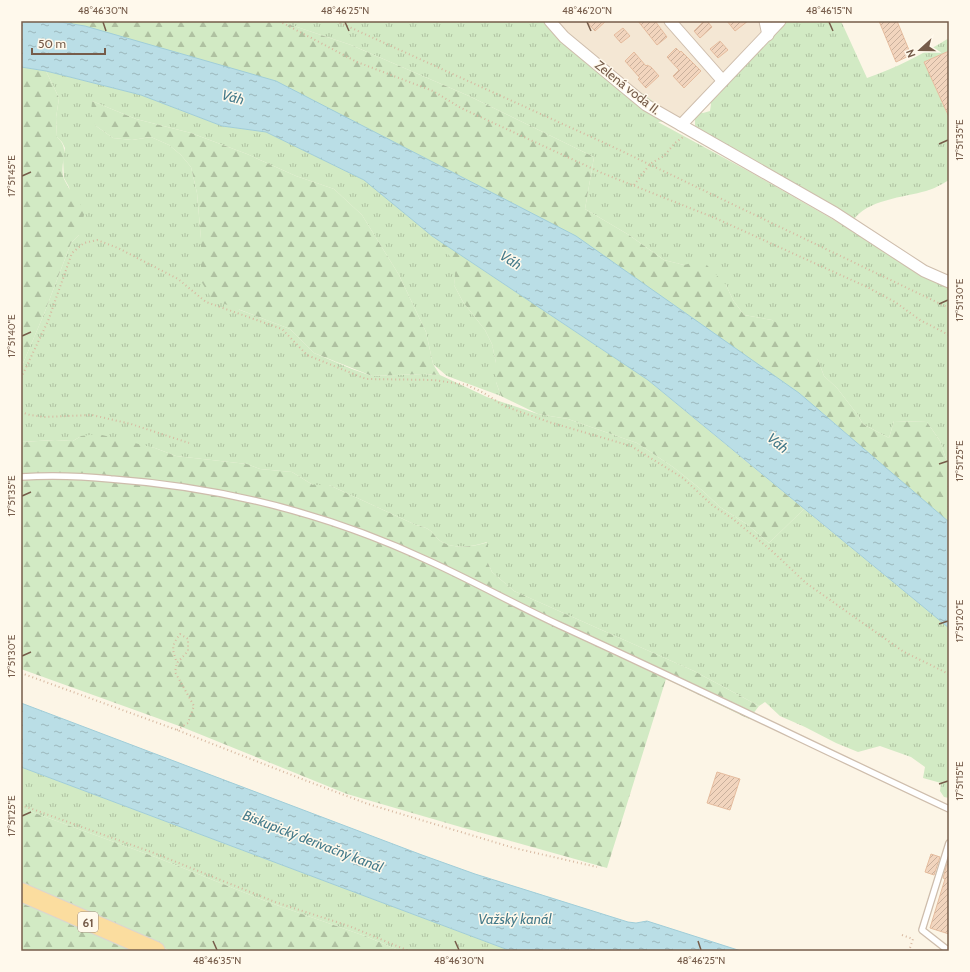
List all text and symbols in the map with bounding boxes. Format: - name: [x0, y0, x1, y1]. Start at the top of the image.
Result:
- text: 48°46'30"N: [78, 4, 128, 17]
- text: 48°46'25"N: [321, 4, 369, 17]
- text: 48°46'20"N: [562, 4, 612, 17]
- text: 48°46'15"N: [806, 4, 852, 17]
- scale bar: [32, 30, 105, 56]
- north arrow: [900, 30, 940, 70]
- text: 50 m: [38, 36, 66, 51]
- text: N: [903, 47, 919, 60]
- street label: Zelená voda II.: [592, 56, 664, 118]
- water label: Váh: [220, 85, 246, 109]
- text: 17°51'35"E: [953, 119, 966, 161]
- text: 17°51'45"E: [5, 155, 18, 197]
- water label: Váh: [497, 246, 525, 274]
- text: 17°51'30"E: [953, 278, 966, 321]
- text: 17°51'40"E: [5, 314, 18, 357]
- water label: Váh: [764, 429, 792, 457]
- text: 17°51'25"E: [953, 440, 966, 482]
- text: 17°51'35"E: [5, 475, 18, 517]
- text: 17°51'20"E: [953, 599, 966, 642]
- text: 17°51'30"E: [5, 634, 18, 677]
- text: 17°51'15"E: [953, 761, 966, 801]
- text: 17°51'25"E: [5, 795, 18, 837]
- water label: Biskupický derivačný kanál: [240, 806, 386, 876]
- water label: Važský kanál: [478, 910, 553, 928]
- road number: 61: [78, 912, 98, 932]
- text: 48°46'35"N: [193, 954, 241, 967]
- text: 48°46'30"N: [434, 954, 484, 967]
- text: 48°46'25"N: [677, 954, 725, 967]

